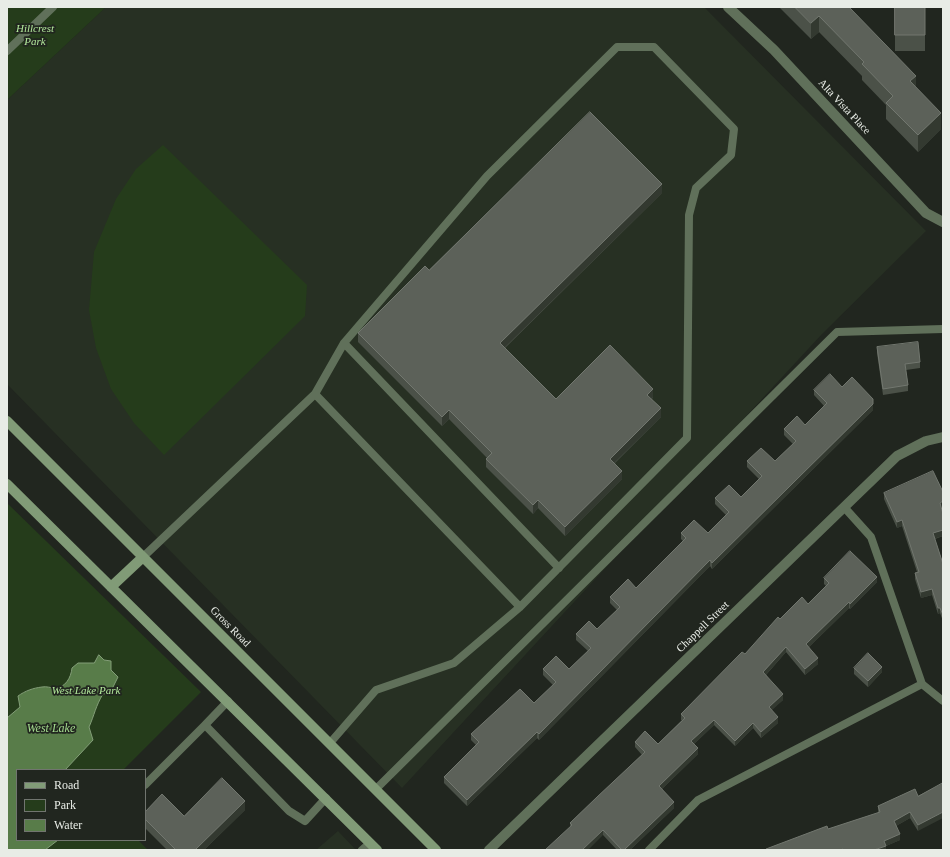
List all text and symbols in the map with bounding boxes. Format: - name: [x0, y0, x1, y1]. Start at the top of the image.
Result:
- park label: Hillcrest Park: [16, 22, 54, 48]
- street label: Alta Vista Place: [815, 77, 873, 137]
- street label: Chappell Street: [674, 599, 732, 655]
- street label: Gross Road: [207, 604, 253, 650]
- park label: West Lake Park: [52, 684, 120, 698]
- water label: West Lake: [27, 722, 75, 736]
- legend: [16, 769, 146, 841]
- text: Road: [54, 778, 79, 792]
- text: Park: [54, 798, 76, 812]
- text: Water: [54, 818, 82, 832]

